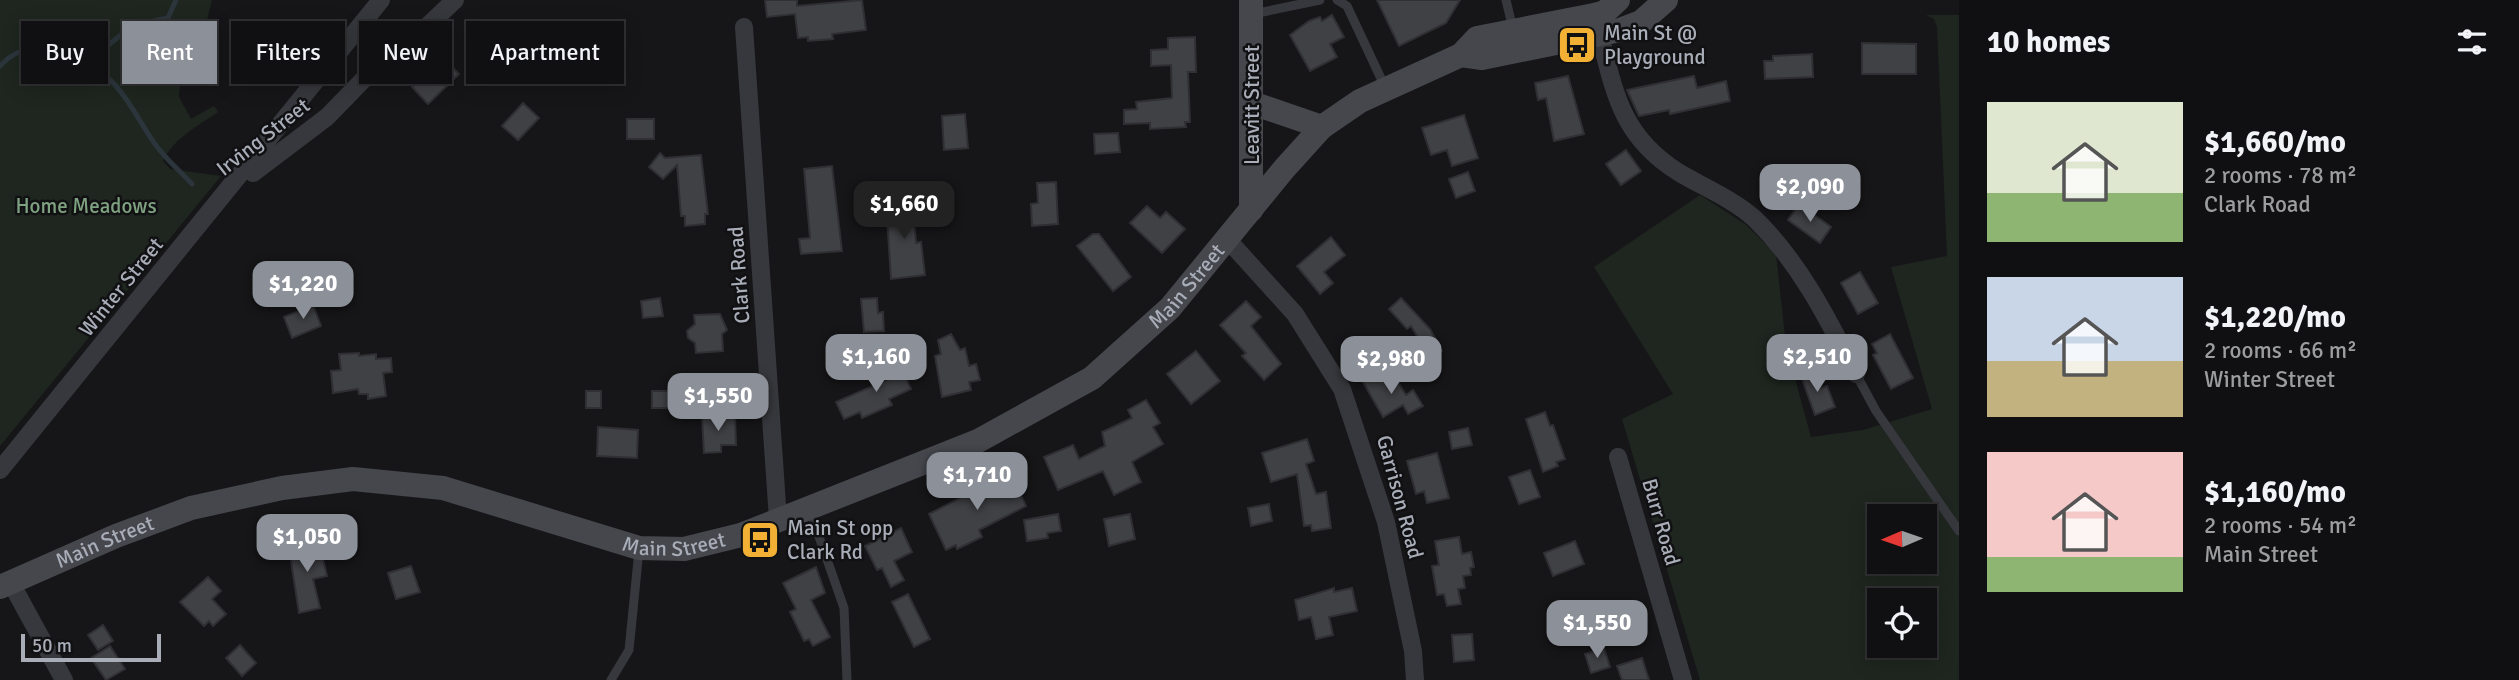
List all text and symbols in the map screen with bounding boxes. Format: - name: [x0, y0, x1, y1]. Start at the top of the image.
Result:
- place label: Main St @ Playground: [1604, 20, 1706, 70]
- chip: Buy: [21, 21, 108, 84]
- chip: Rent: [122, 21, 217, 84]
- chip: Filters: [231, 21, 345, 84]
- chip: New: [359, 21, 452, 84]
- chip: Apartment: [466, 21, 624, 84]
- icon: filters: [2453, 23, 2491, 61]
- bus stop icon: Main St @ Playground: [1556, 24, 1598, 66]
- text: 10 homes: [1987, 24, 2110, 61]
- street label: Leavitt Street: [1239, 45, 1265, 165]
- street label: Irving Street: [211, 92, 315, 182]
- text: $1,660/mo: [2204, 124, 2346, 161]
- icon: home: [2043, 130, 2127, 214]
- text: 2 rooms · 78 m²: [2204, 161, 2357, 190]
- pin: $2,090: [1753, 164, 1867, 224]
- text: $2,090: [1776, 172, 1844, 201]
- pin: $1,660: [847, 182, 961, 241]
- text: $1,660: [870, 189, 938, 218]
- text: Clark Road: [2204, 190, 2311, 219]
- park label: Home Meadows: [15, 193, 157, 219]
- street label: Clark Road: [723, 226, 755, 324]
- street label: Winter Street: [73, 232, 169, 342]
- street label: Main Street: [1143, 238, 1230, 334]
- pin: $1,220: [246, 262, 360, 321]
- text: $1,220: [269, 269, 337, 298]
- text: $1,220/mo: [2204, 299, 2346, 336]
- icon: home: [2043, 305, 2127, 389]
- pin: $1,160: [819, 334, 933, 394]
- pin: $2,510: [1760, 334, 1874, 394]
- pin: $2,980: [1334, 336, 1448, 396]
- text: 2 rooms · 66 m²: [2204, 336, 2357, 365]
- text: $1,160: [842, 342, 910, 371]
- text: $2,510: [1783, 342, 1851, 371]
- text: $2,980: [1357, 344, 1425, 373]
- text: Winter Street: [2204, 365, 2335, 394]
- pin: $1,550: [661, 374, 775, 433]
- text: $1,550: [684, 381, 752, 410]
- street label: Garrison Road: [1371, 432, 1429, 562]
- pin: $1,710: [920, 452, 1034, 512]
- text: $1,710: [943, 460, 1011, 489]
- text: $1,160/mo: [2204, 474, 2346, 511]
- street label: Burr Road: [1636, 476, 1686, 568]
- icon: home: [2043, 480, 2127, 564]
- north arrow: [1867, 504, 1937, 574]
- map controls: [1867, 504, 1937, 658]
- street label: Main Street: [51, 510, 157, 574]
- text: 2 rooms · 54 m²: [2204, 511, 2357, 540]
- pin: $1,050: [250, 514, 364, 574]
- place label: Main St opp Clark Rd: [787, 515, 893, 565]
- bus stop icon: Main St opp Clark Rd: [739, 519, 781, 561]
- text: $1,050: [273, 522, 341, 551]
- street label: Main Street: [619, 526, 728, 562]
- text: Main Street: [2204, 540, 2318, 569]
- button: locate: [1867, 588, 1937, 658]
- pin: $1,550: [1540, 600, 1654, 660]
- text: $1,550: [1563, 608, 1631, 637]
- scale bar: [21, 631, 161, 663]
- text: 50 m: [32, 634, 72, 658]

